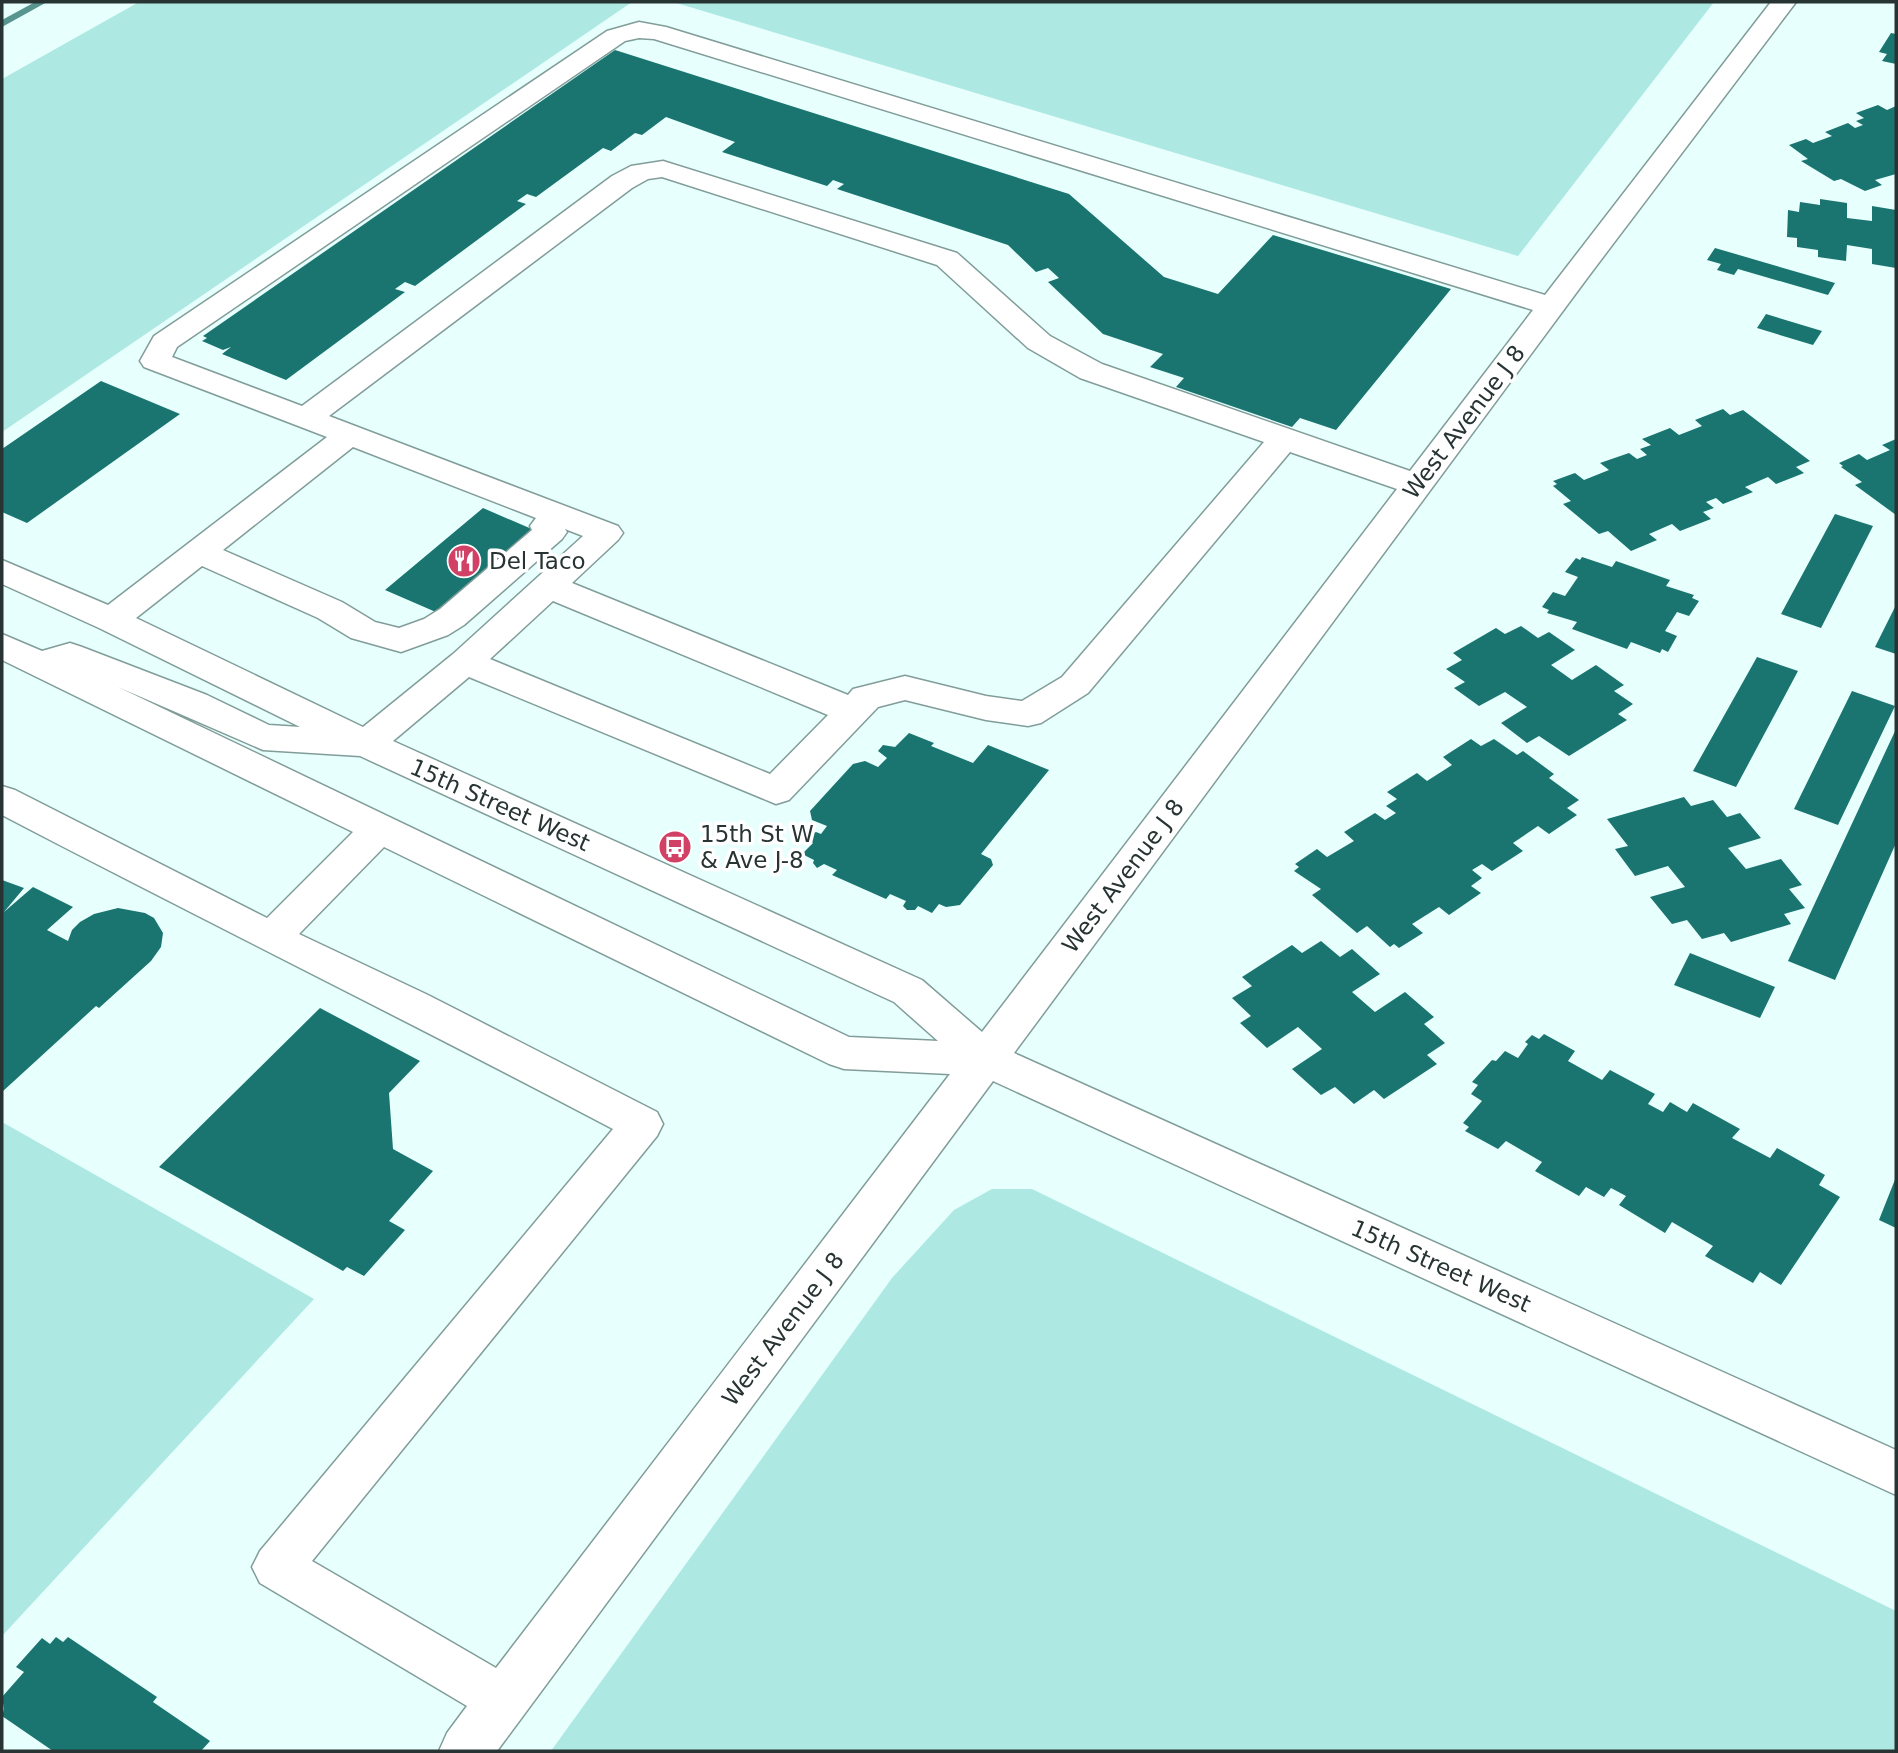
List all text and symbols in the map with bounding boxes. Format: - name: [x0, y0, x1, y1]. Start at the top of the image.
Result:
- street label: West Avenue J 8: [1398, 340, 1530, 504]
- restaurant icon: Del Taco: [445, 542, 483, 580]
- place label: Del Taco: [489, 548, 586, 574]
- street label: 15th Street West: [406, 754, 594, 856]
- street label: West Avenue J 8: [1057, 794, 1189, 958]
- place label: 15th St W & Ave J-8: [700, 821, 814, 873]
- bus stop icon: 15th St W & Ave J-8: [656, 828, 694, 866]
- street label: 15th Street West: [1347, 1215, 1535, 1317]
- street label: West Avenue J 8: [717, 1247, 849, 1411]

